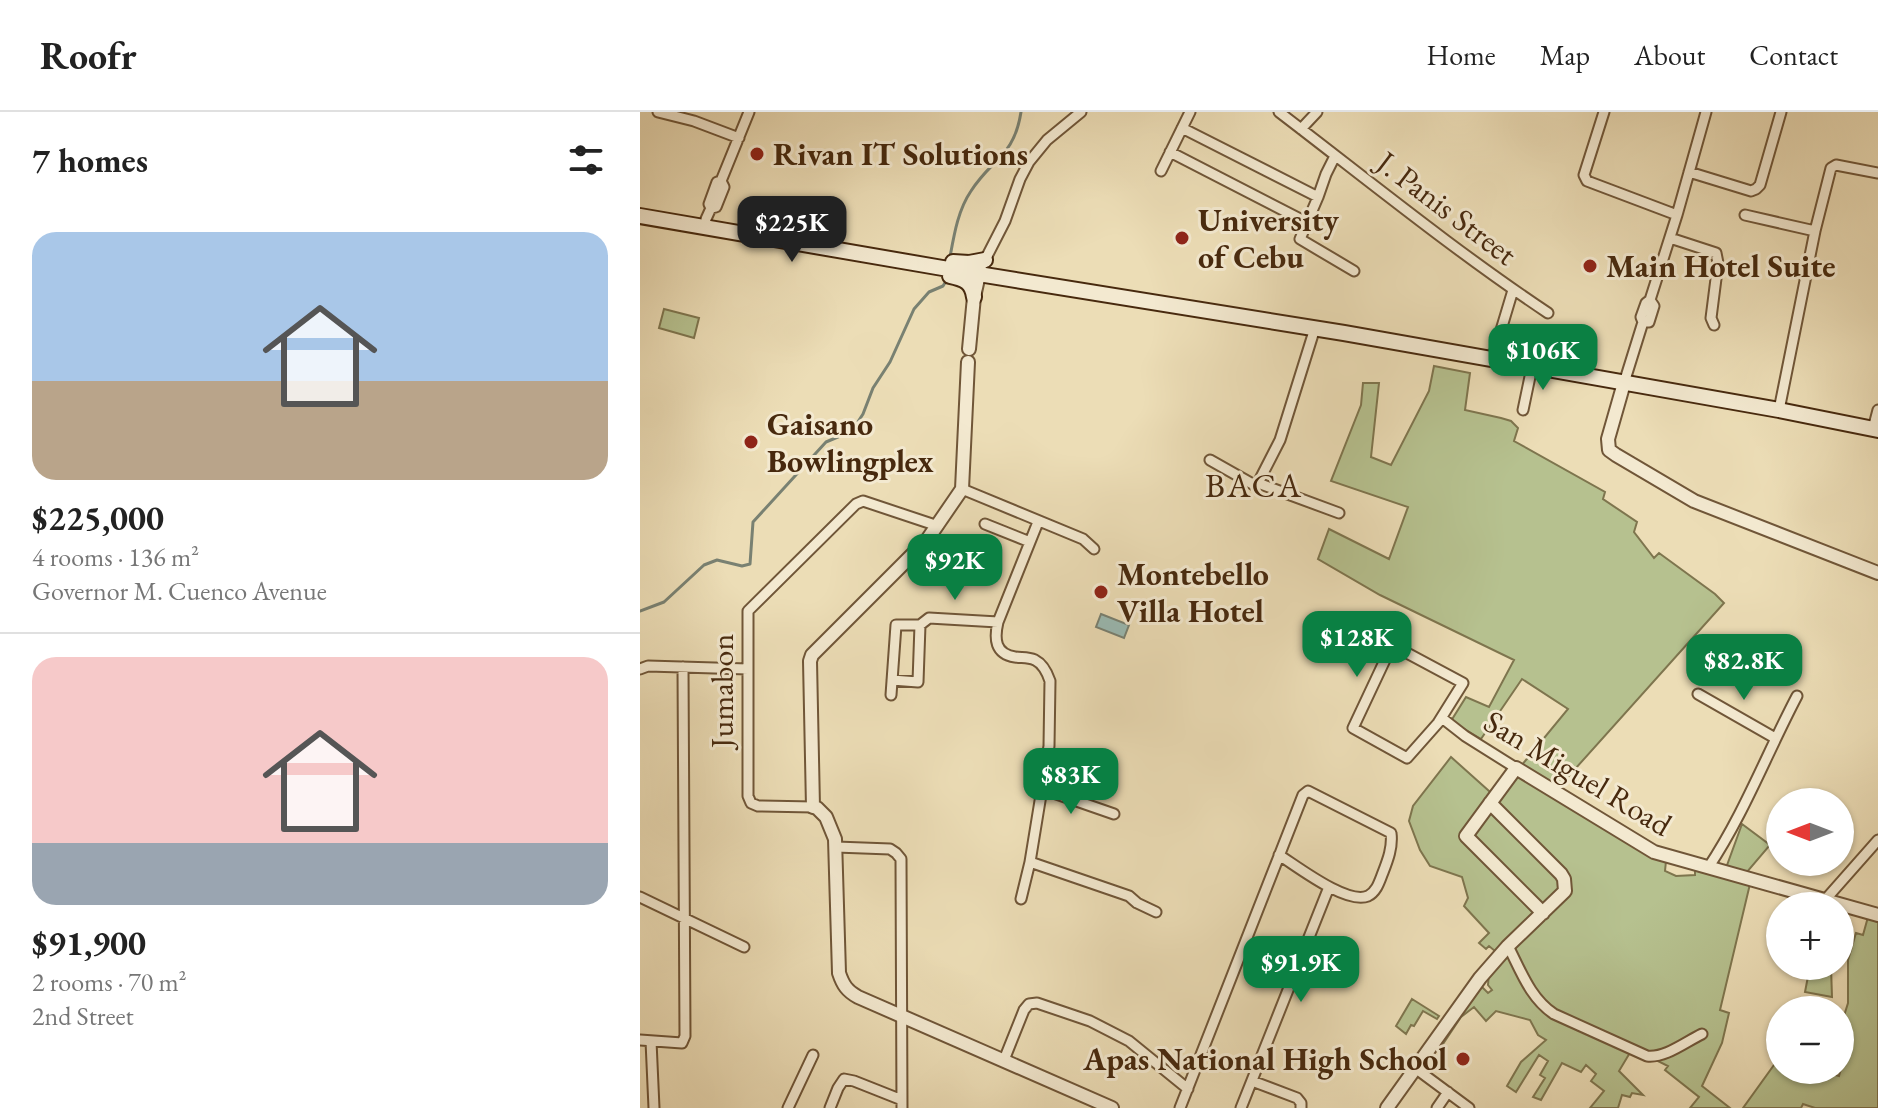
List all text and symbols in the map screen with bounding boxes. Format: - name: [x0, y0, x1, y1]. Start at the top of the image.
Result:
- text: Roofr: [40, 31, 137, 80]
- text: Home: [1426, 37, 1496, 73]
- text: Map: [1540, 37, 1590, 73]
- text: About: [1634, 37, 1705, 73]
- text: Contact: [1749, 37, 1838, 73]
- place label: Rivan IT Solutions: [773, 133, 1028, 175]
- text: 7 homes: [32, 138, 148, 182]
- icon: filters: [564, 138, 608, 182]
- street label: J. Panis Street: [1366, 140, 1526, 274]
- marker: Rivan IT Solutions: [748, 145, 766, 163]
- pin: $225K: [736, 196, 848, 264]
- place label: University of Cebu: [1198, 199, 1339, 278]
- text: $225K: [755, 205, 829, 239]
- marker: University of Cebu: [1173, 229, 1191, 247]
- place label: Main Hotel Suite: [1606, 245, 1836, 287]
- marker: Main Hotel Suite: [1581, 257, 1599, 275]
- icon: home: [248, 284, 392, 428]
- pin: $106K: [1487, 324, 1599, 392]
- text: $106K: [1506, 333, 1580, 367]
- place label: Gaisano Bowlingplex: [767, 403, 934, 482]
- marker: Gaisano Bowlingplex: [742, 433, 760, 451]
- district label: BACA: [1205, 463, 1303, 507]
- text: $225,000: [32, 496, 164, 540]
- pin: $92K: [908, 534, 1002, 602]
- text: 4 rooms · 136 m²: [32, 540, 199, 574]
- text: $92K: [925, 543, 985, 577]
- place label: Montebello Villa Hotel: [1117, 553, 1269, 632]
- text: Governor M. Cuenco Avenue: [32, 574, 327, 608]
- marker: Montebello Villa Hotel: [1092, 583, 1110, 601]
- pin: $128K: [1301, 611, 1413, 679]
- text: $128K: [1320, 620, 1394, 654]
- street label: Jumabon: [701, 634, 743, 751]
- pin: $82.8K: [1679, 634, 1809, 702]
- text: $82.8K: [1704, 643, 1784, 677]
- street label: San Miguel Road: [1476, 700, 1680, 846]
- icon: home: [248, 709, 392, 853]
- pin: $83K: [1024, 748, 1118, 816]
- text: $83K: [1041, 757, 1101, 791]
- north arrow: [1766, 788, 1854, 876]
- map controls: [1766, 788, 1854, 1084]
- button: +: [1766, 892, 1854, 980]
- text: $91,900: [32, 921, 146, 965]
- pin: $91.9K: [1236, 936, 1366, 1004]
- text: $91.9K: [1261, 945, 1341, 979]
- text: 2 rooms · 70 m²: [32, 965, 187, 999]
- button: −: [1766, 996, 1854, 1084]
- text: 2nd Street: [32, 999, 134, 1033]
- place label: Apas National High School: [1082, 1038, 1447, 1080]
- marker: Apas National High School: [1454, 1050, 1472, 1068]

